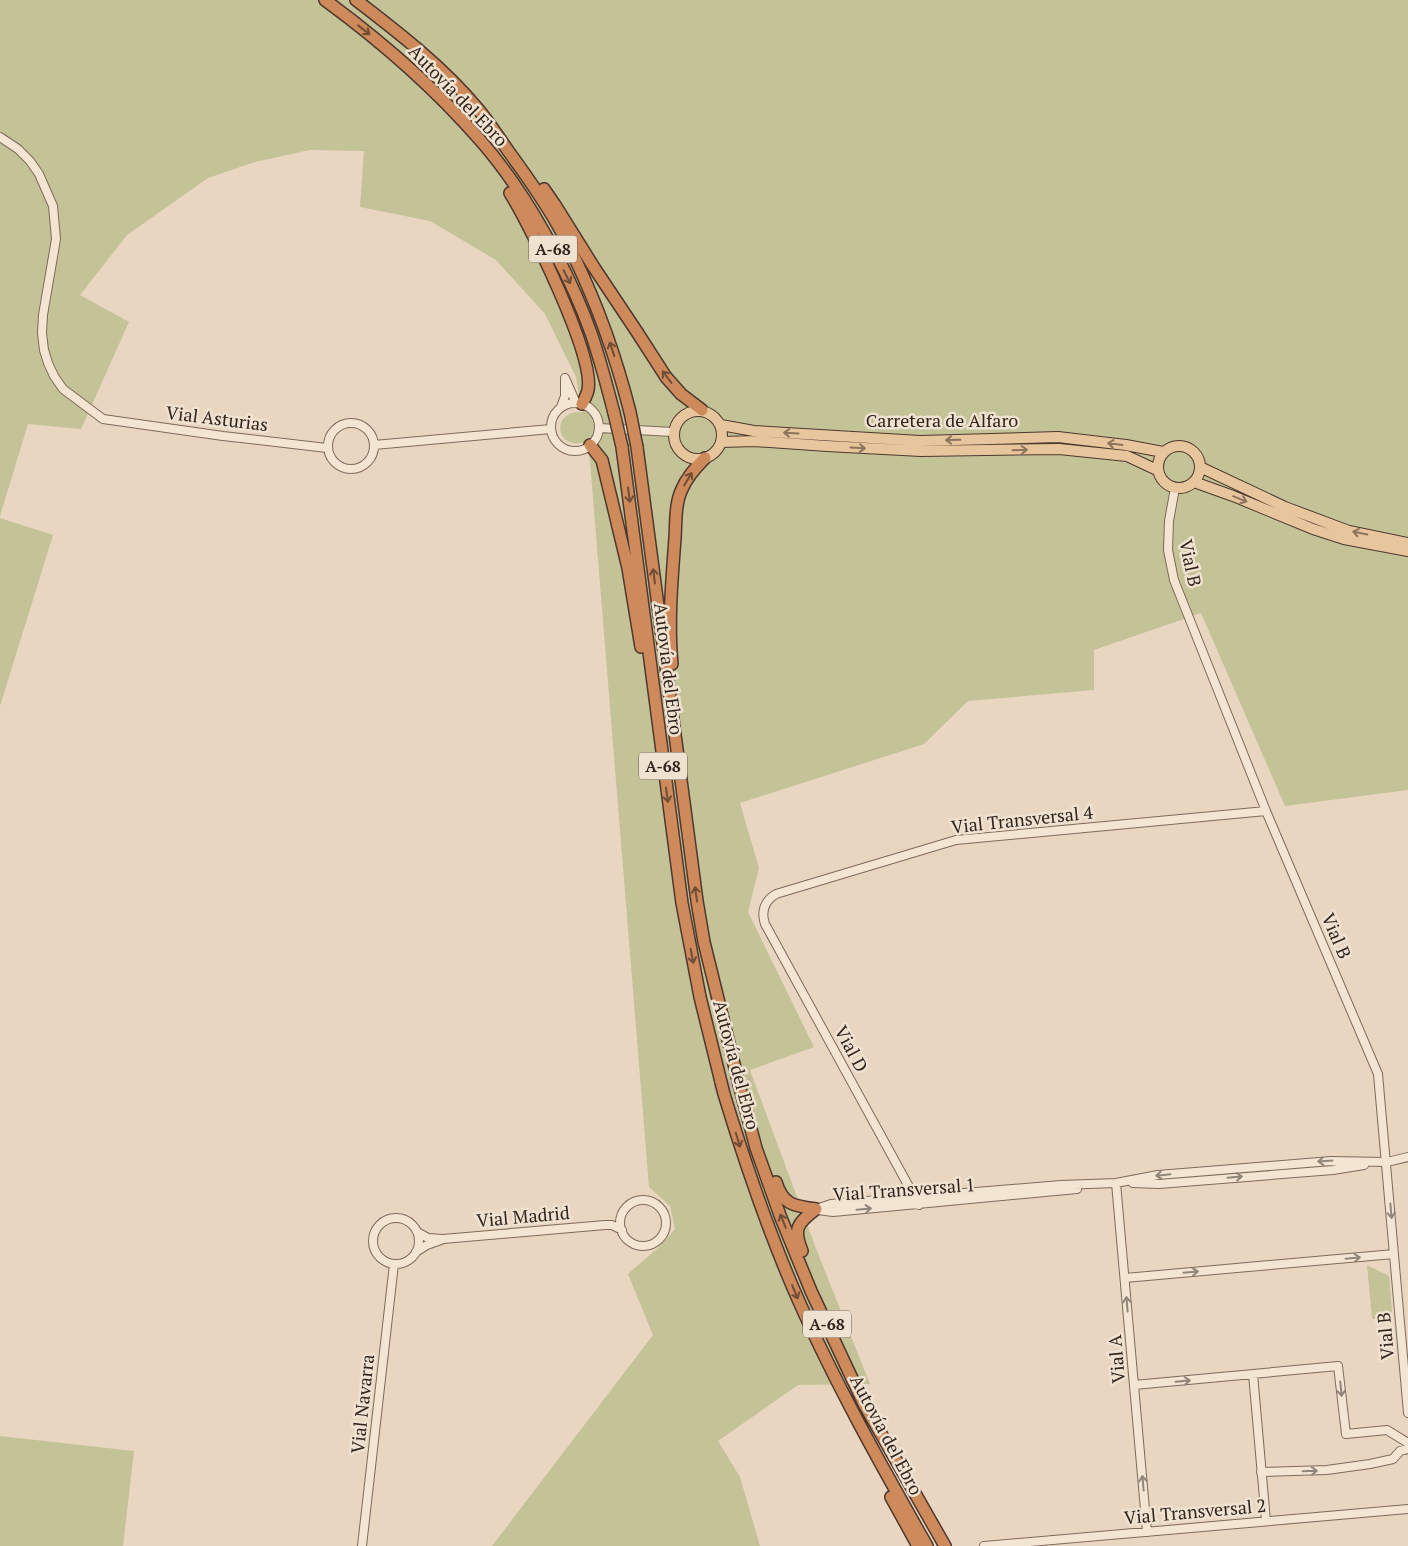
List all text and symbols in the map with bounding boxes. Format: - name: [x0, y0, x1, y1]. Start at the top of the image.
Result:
- one-way arrow: [357, 24, 370, 35]
- street label: Autovía del Ebro: [404, 39, 514, 151]
- road number: A-68: [529, 235, 577, 262]
- one-way arrow: [562, 269, 572, 284]
- one-way arrow: [606, 341, 616, 357]
- one-way arrow: [662, 370, 672, 384]
- street label: Vial Asturias: [165, 400, 269, 436]
- street label: Carretera de Alfaro: [866, 408, 1018, 432]
- one-way arrow: [783, 429, 799, 438]
- one-way arrow: [945, 435, 962, 445]
- one-way arrow: [1108, 439, 1124, 449]
- one-way arrow: [849, 443, 865, 452]
- one-way arrow: [1012, 445, 1028, 455]
- one-way arrow: [683, 472, 693, 486]
- one-way arrow: [624, 487, 634, 503]
- one-way arrow: [1232, 494, 1247, 504]
- one-way arrow: [1353, 528, 1369, 537]
- street label: Vial B: [1174, 537, 1208, 589]
- one-way arrow: [649, 569, 659, 585]
- street label: Autovía del Ebro: [649, 601, 689, 736]
- road number: A-68: [639, 752, 687, 779]
- one-way arrow: [662, 787, 672, 803]
- street label: Vial Transversal 4: [950, 800, 1095, 838]
- one-way arrow: [691, 886, 701, 902]
- street label: Vial B: [1317, 909, 1357, 962]
- one-way arrow: [688, 947, 698, 963]
- street label: Autovía del Ebro: [708, 997, 766, 1132]
- street label: Vial D: [830, 1021, 874, 1076]
- one-way arrow: [734, 1132, 744, 1148]
- one-way arrow: [1317, 1157, 1333, 1166]
- one-way arrow: [1155, 1170, 1171, 1180]
- street label: Vial Transversal 1: [832, 1172, 976, 1206]
- one-way arrow: [1227, 1173, 1243, 1182]
- street label: Vial Madrid: [475, 1200, 571, 1232]
- one-way arrow: [1386, 1202, 1396, 1218]
- one-way arrow: [856, 1205, 872, 1214]
- one-way arrow: [777, 1214, 787, 1229]
- one-way arrow: [1344, 1253, 1360, 1263]
- one-way arrow: [1183, 1268, 1199, 1277]
- one-way arrow: [791, 1284, 801, 1299]
- one-way arrow: [1122, 1296, 1132, 1312]
- road number: A-68: [803, 1310, 851, 1338]
- street label: Vial B: [1371, 1311, 1399, 1361]
- street label: Vial A: [1102, 1333, 1130, 1384]
- street label: Vial Navarra: [345, 1353, 379, 1455]
- street label: Autovía del Ebro: [845, 1370, 929, 1499]
- one-way arrow: [1174, 1376, 1190, 1385]
- one-way arrow: [1336, 1381, 1346, 1397]
- one-way arrow: [1302, 1466, 1318, 1475]
- one-way arrow: [1138, 1475, 1148, 1491]
- street label: Vial Transversal 2: [1123, 1493, 1267, 1529]

